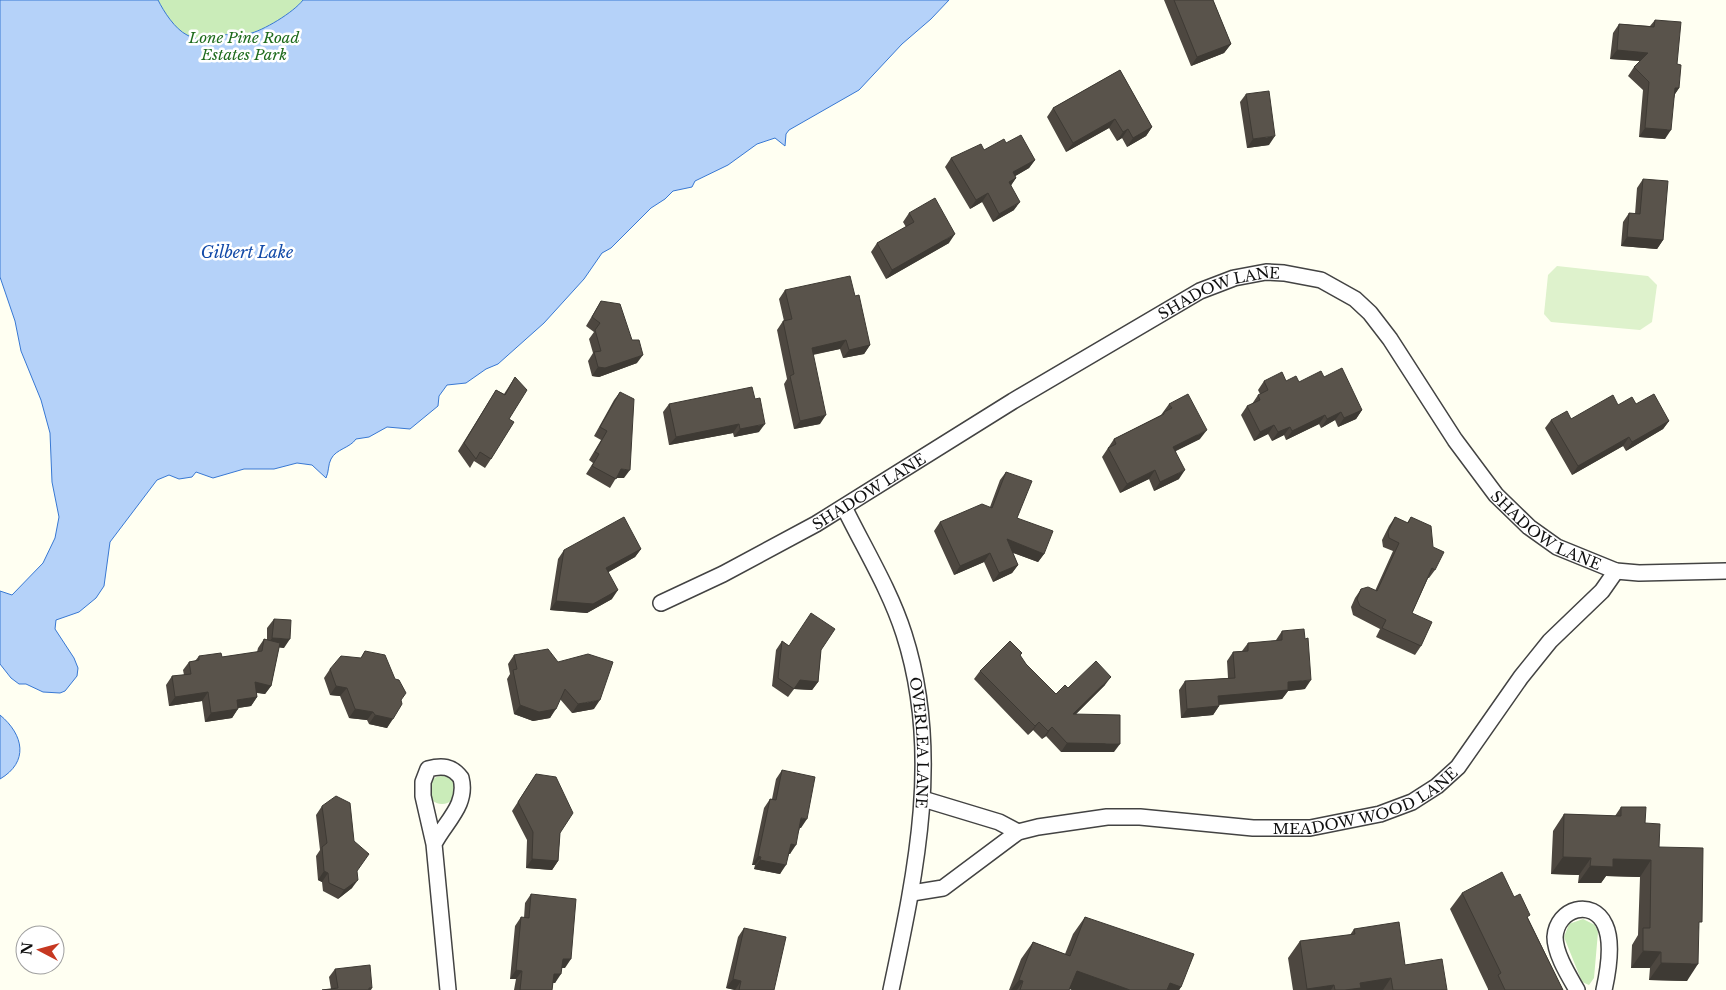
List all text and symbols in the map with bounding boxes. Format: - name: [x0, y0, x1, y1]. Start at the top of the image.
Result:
- park label: Lone Pine Road Estates Park: [188, 28, 299, 64]
- water label: Gilbert Lake: [201, 242, 294, 262]
- street label: SHADOW LANE: [1154, 262, 1281, 323]
- street label: SHADOW LANE: [808, 449, 929, 534]
- street label: SHADOW LANE: [1487, 486, 1604, 574]
- street label: OVERLEA LANE: [906, 675, 933, 809]
- street label: MEADOW WOOD LANE: [1273, 763, 1461, 838]
- north arrow: [15, 925, 65, 975]
- text: N: [17, 941, 37, 956]

